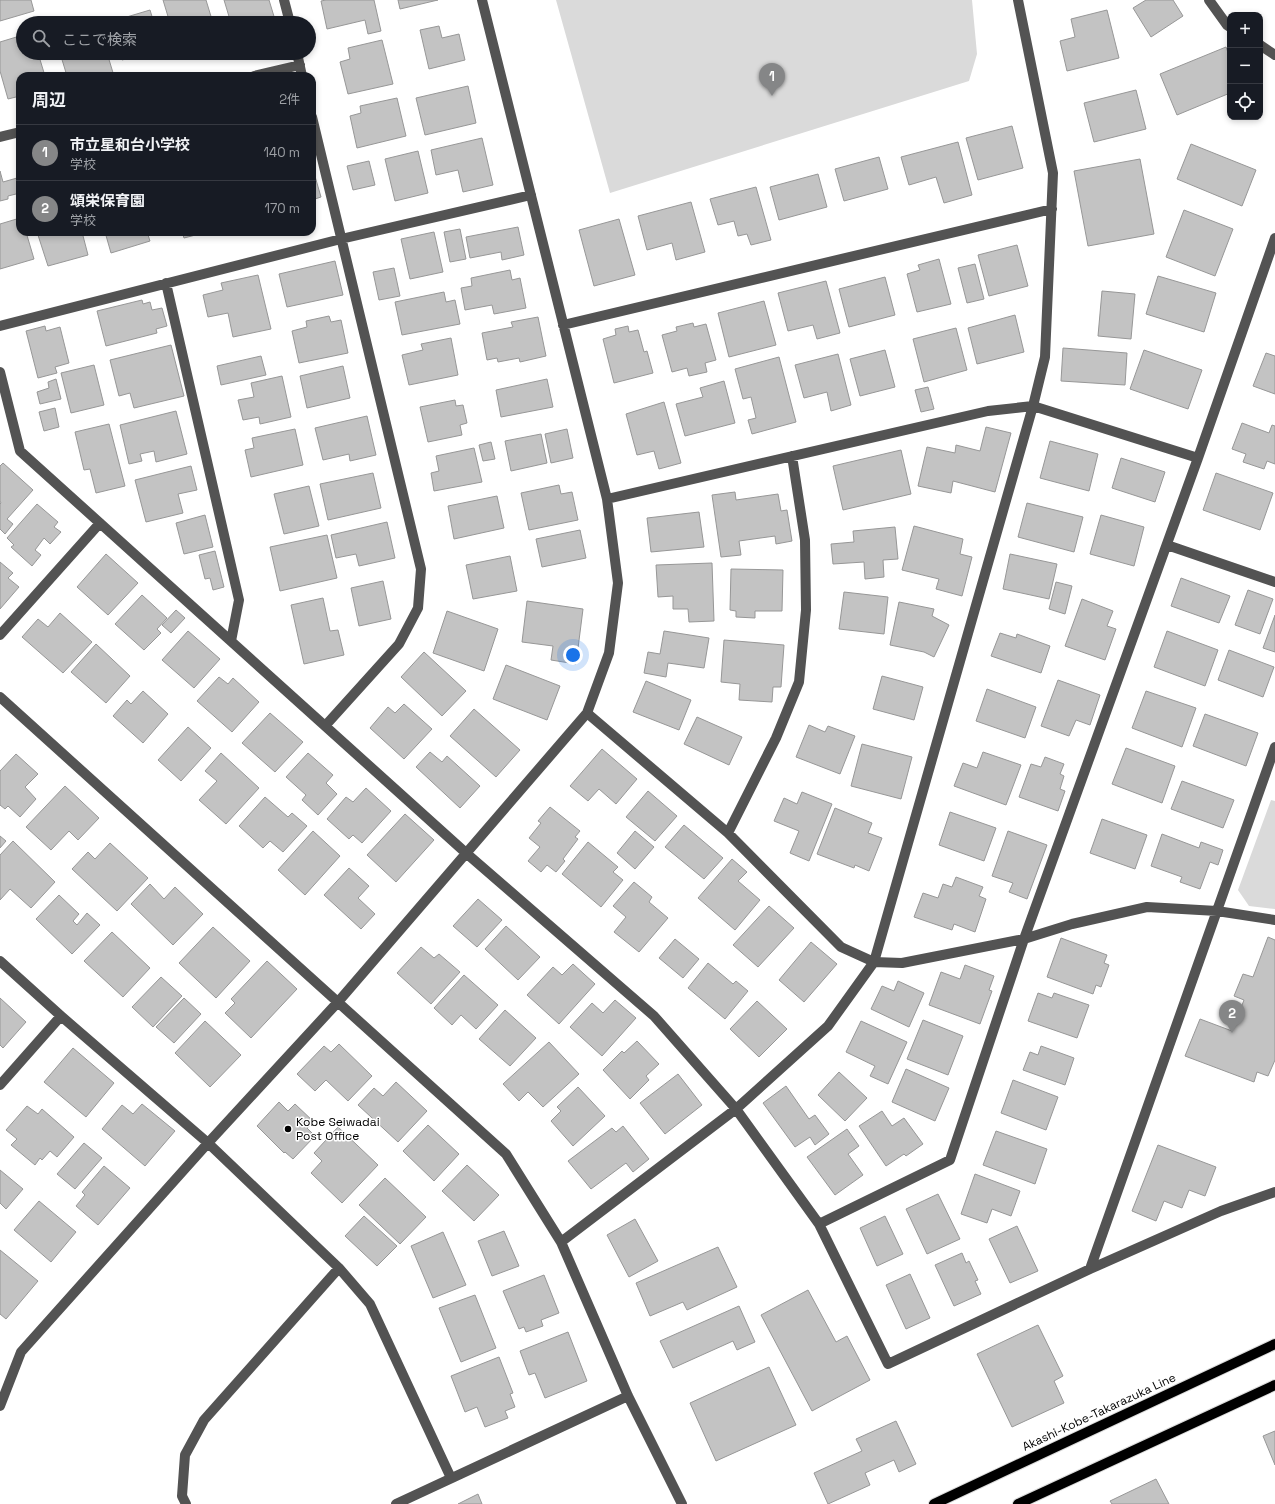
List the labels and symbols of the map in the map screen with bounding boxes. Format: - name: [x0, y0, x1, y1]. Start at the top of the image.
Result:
- pin: 1: [759, 63, 785, 96]
- your location: [563, 645, 583, 665]
- pin: 2: [1219, 1000, 1245, 1033]
- place label: Kobe Seiwadai Post Office: [296, 1114, 380, 1144]
- marker: Kobe Seiwadai Post Office: [283, 1124, 293, 1134]
- street label: Akashi-Kobe-Takarazuka Line: [1020, 1369, 1178, 1455]

